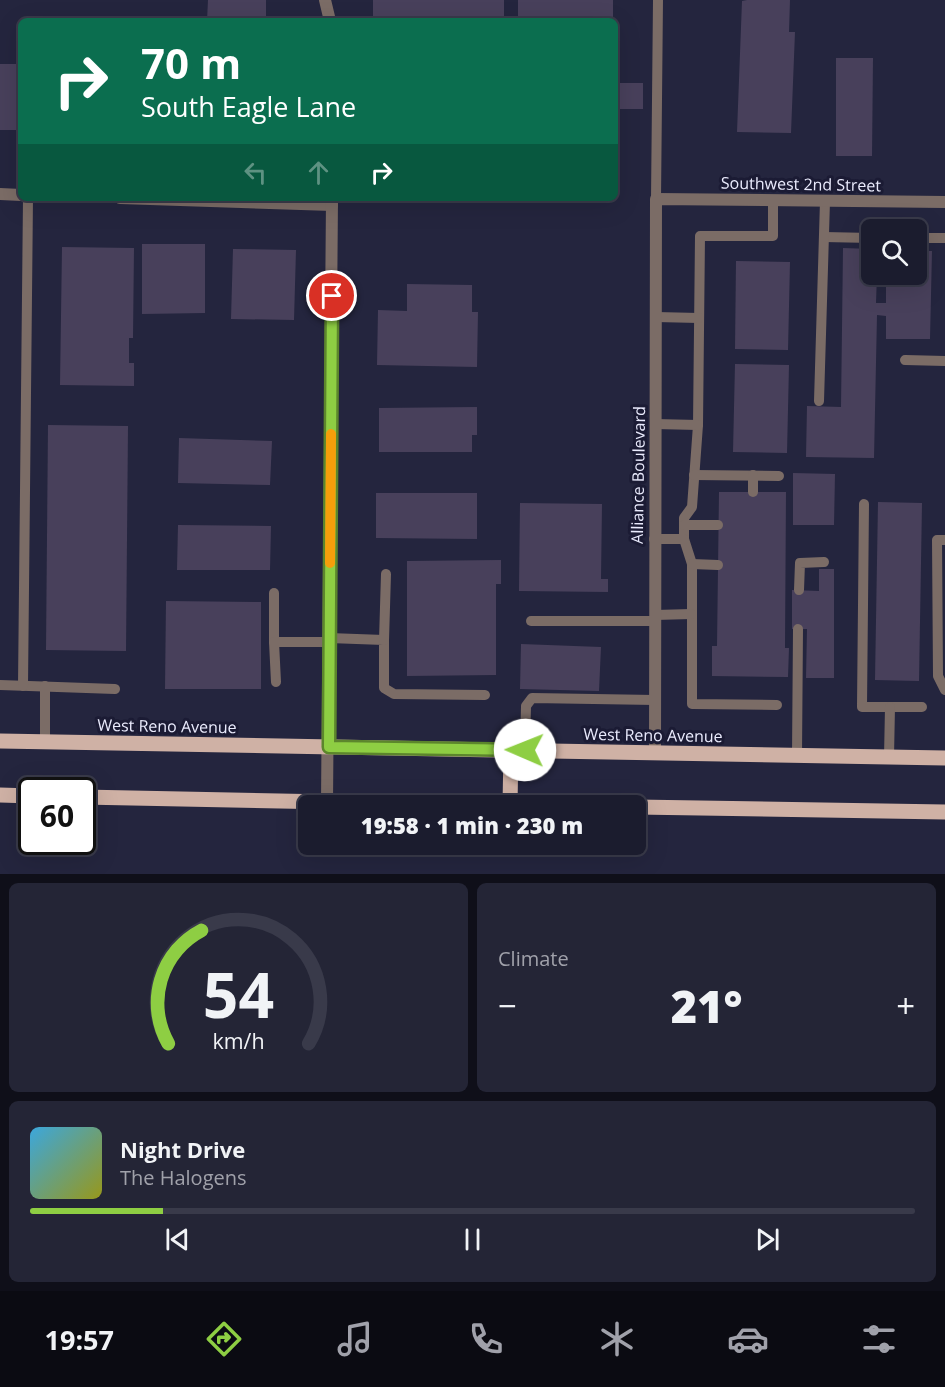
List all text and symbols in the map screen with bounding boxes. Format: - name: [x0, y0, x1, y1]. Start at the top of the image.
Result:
- text: 70 m: [141, 34, 241, 91]
- icon: right: [42, 42, 120, 120]
- text: South Eagle Lane: [141, 88, 356, 125]
- icon: left: [239, 156, 272, 189]
- icon: ahead: [302, 156, 335, 189]
- icon: right: [365, 156, 398, 189]
- street label: Southwest 2nd Street: [721, 172, 882, 196]
- map controls: [861, 219, 927, 285]
- button: search: [861, 219, 927, 285]
- pin: [306, 270, 357, 321]
- icon: arrive: [315, 279, 348, 312]
- street label: Alliance Boulevard: [626, 406, 650, 544]
- street label: West Reno Avenue: [97, 714, 237, 738]
- position arrow: [493, 718, 557, 782]
- street label: West Reno Avenue: [583, 723, 723, 747]
- speed limit sign: 60: [18, 777, 96, 855]
- text: 19:58 · 1 min · 230 m: [361, 810, 583, 840]
- text: Climate: [498, 945, 569, 972]
- text: 54: [203, 951, 274, 1036]
- text: 21°: [671, 975, 742, 1036]
- text: −: [498, 983, 517, 1028]
- text: +: [896, 983, 915, 1028]
- text: km/h: [212, 1027, 265, 1056]
- text: Night Drive: [120, 1134, 245, 1164]
- text: The Halogens: [120, 1164, 247, 1191]
- icon: previous: [161, 1223, 194, 1256]
- icon: pause: [456, 1223, 489, 1256]
- icon: next: [751, 1223, 784, 1256]
- icon: directions: [203, 1318, 245, 1360]
- icon: music: [334, 1318, 376, 1360]
- icon: phone: [465, 1318, 507, 1360]
- icon: climate: [596, 1318, 638, 1360]
- icon: car: [727, 1318, 769, 1360]
- icon: filters: [858, 1318, 900, 1360]
- text: 19:57: [45, 1321, 114, 1358]

